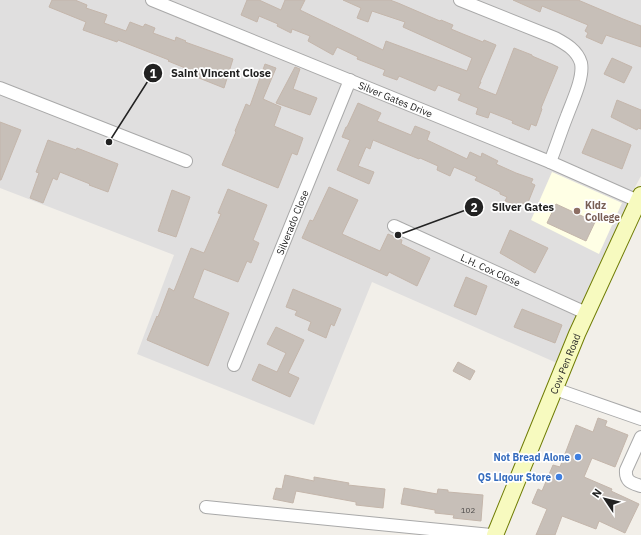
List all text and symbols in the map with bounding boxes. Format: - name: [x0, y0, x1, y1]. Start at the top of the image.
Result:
- callout: Saint Vincent Close: [143, 62, 279, 85]
- text: 1: [149, 66, 157, 81]
- text: Saint Vincent Close: [171, 66, 271, 80]
- street label: Silver Gates Drive: [357, 78, 435, 120]
- street label: Silverado Close: [273, 187, 311, 257]
- callout: Silver Gates: [464, 196, 562, 219]
- place label: Kidz College: [585, 199, 620, 224]
- text: 2: [470, 200, 478, 215]
- text: Silver Gates: [492, 200, 555, 214]
- marker: Kidz College: [572, 206, 582, 216]
- street label: L.H. Cox Close: [459, 251, 523, 289]
- street label: Cow Pen Road: [547, 331, 583, 396]
- place label: Not Bread Alone: [493, 451, 570, 464]
- marker: Not Bread Alone: [573, 452, 583, 462]
- place label: QS Liqour Store: [478, 471, 551, 484]
- marker: QS Liqour Store: [554, 472, 564, 482]
- north arrow: [585, 479, 625, 519]
- text: N: [589, 486, 605, 501]
- house number: 102: [461, 505, 475, 515]

